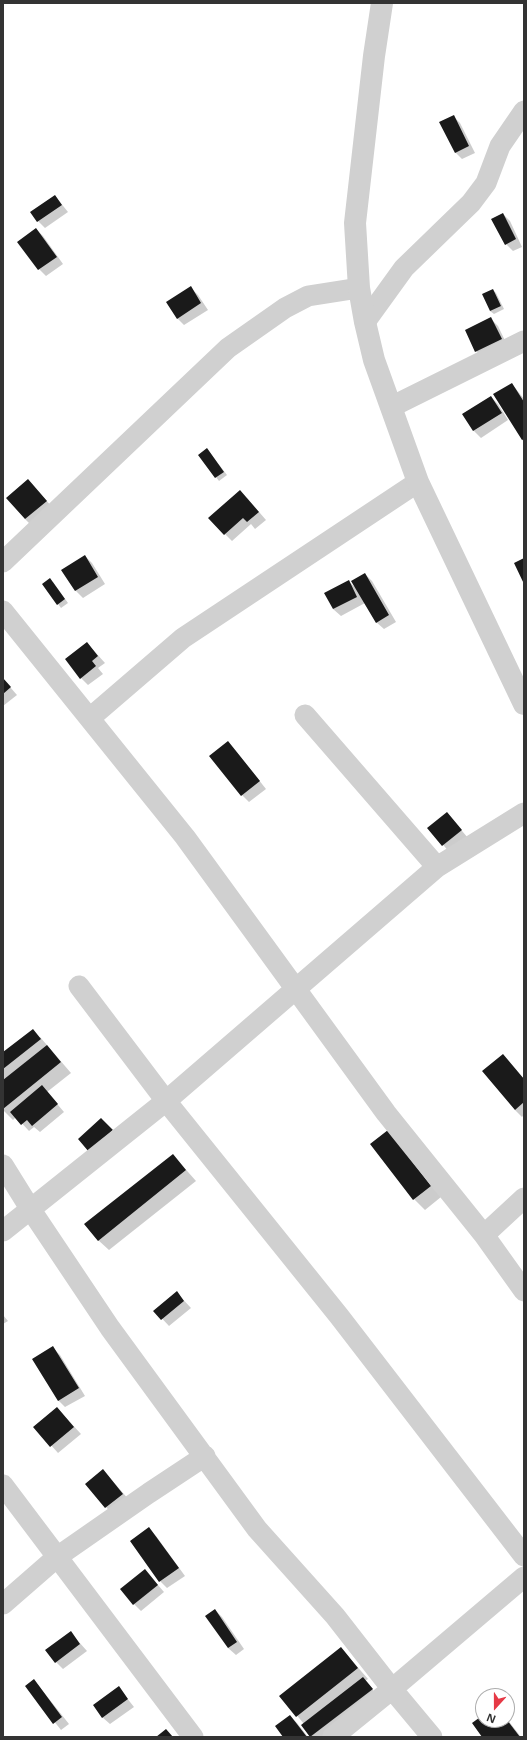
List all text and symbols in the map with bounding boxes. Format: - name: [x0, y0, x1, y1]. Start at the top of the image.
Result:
- north arrow: [475, 1688, 515, 1728]
- text: N: [484, 1710, 498, 1727]

